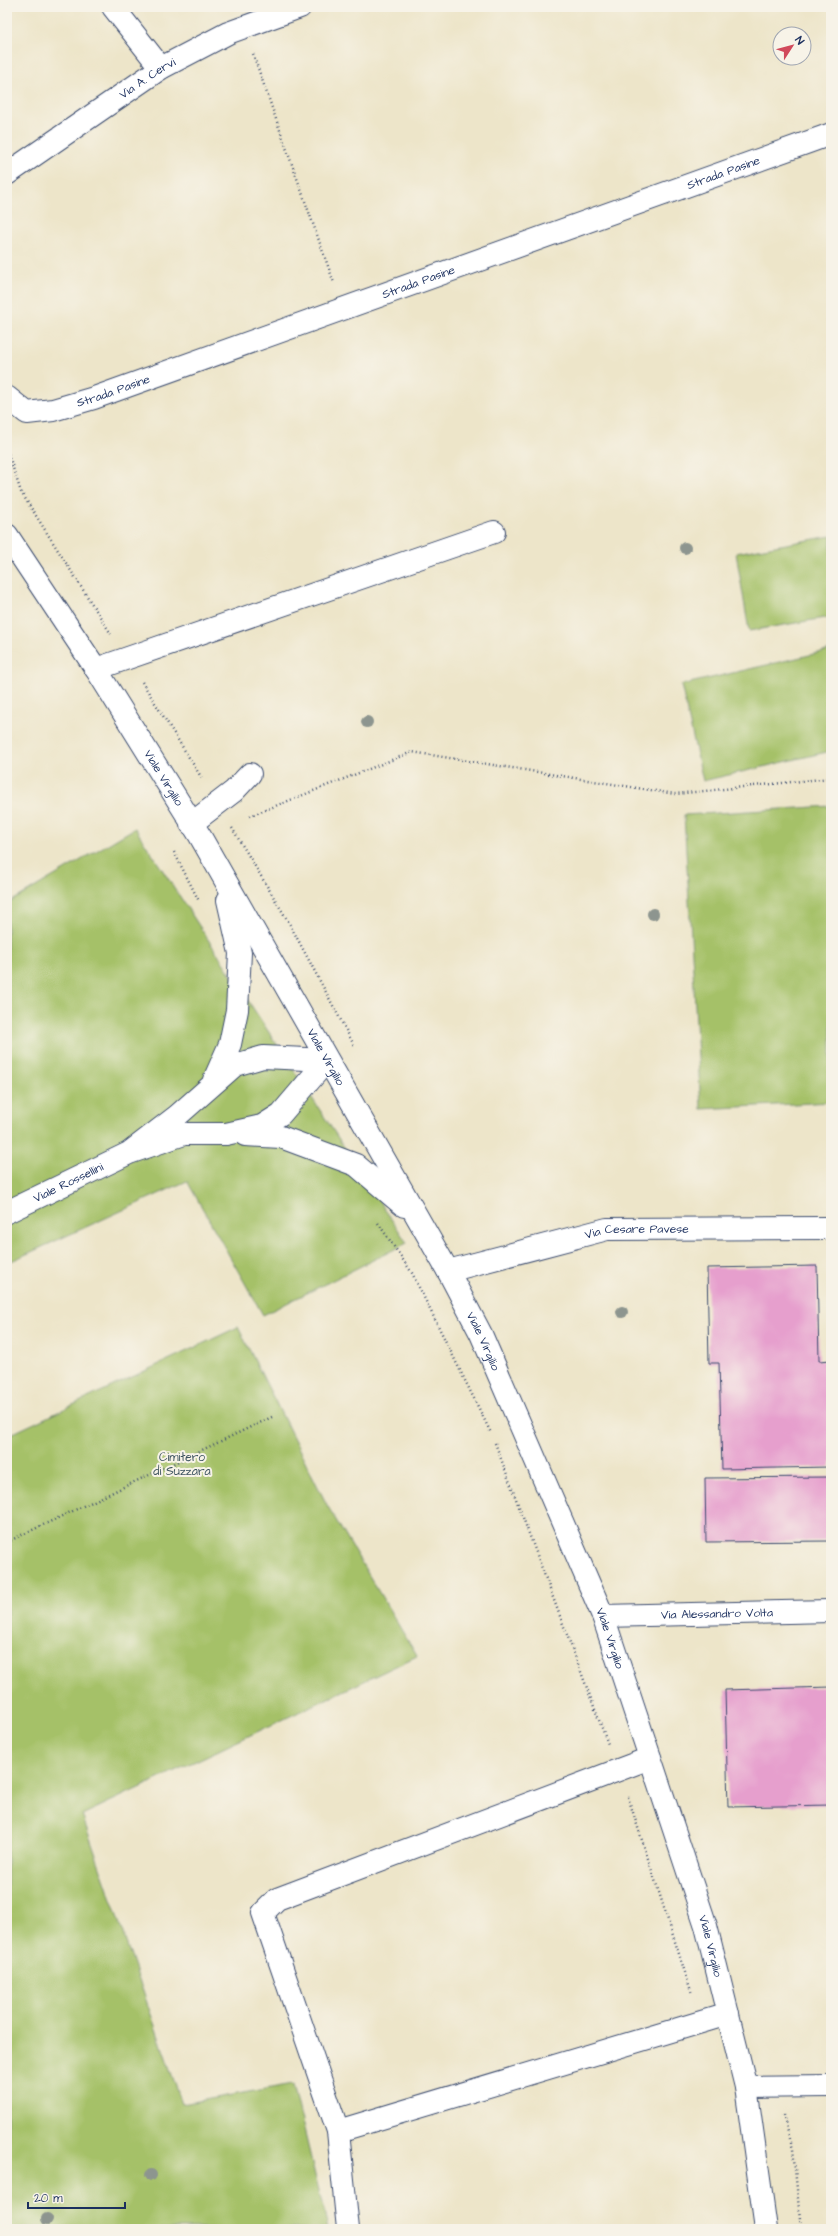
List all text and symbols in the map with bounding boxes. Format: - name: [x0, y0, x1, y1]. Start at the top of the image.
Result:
- north arrow: [772, 26, 812, 66]
- text: N: [792, 33, 808, 48]
- street label: Via A. Cervi: [116, 53, 178, 103]
- street label: Strada Pasine: [684, 151, 763, 193]
- street label: Strada Pasine: [379, 261, 458, 303]
- street label: Strada Pasine: [75, 370, 153, 411]
- street label: Viale Virgilio: [140, 746, 188, 809]
- street label: Viale Virgilio: [303, 1025, 349, 1089]
- street label: Viale Rossellini: [30, 1158, 106, 1207]
- street label: Via Cesare Pavese: [583, 1220, 689, 1243]
- street label: Viale Virgilio: [462, 1309, 504, 1374]
- park label: Cimitero di Suzzara: [153, 1449, 211, 1480]
- street label: Via Alessandro Volta: [661, 1604, 773, 1623]
- street label: Viale Virgilio: [592, 1605, 628, 1671]
- street label: Viale Virgilio: [694, 1913, 727, 1979]
- scale bar: [28, 2184, 125, 2210]
- text: 20 m: [34, 2190, 63, 2207]

